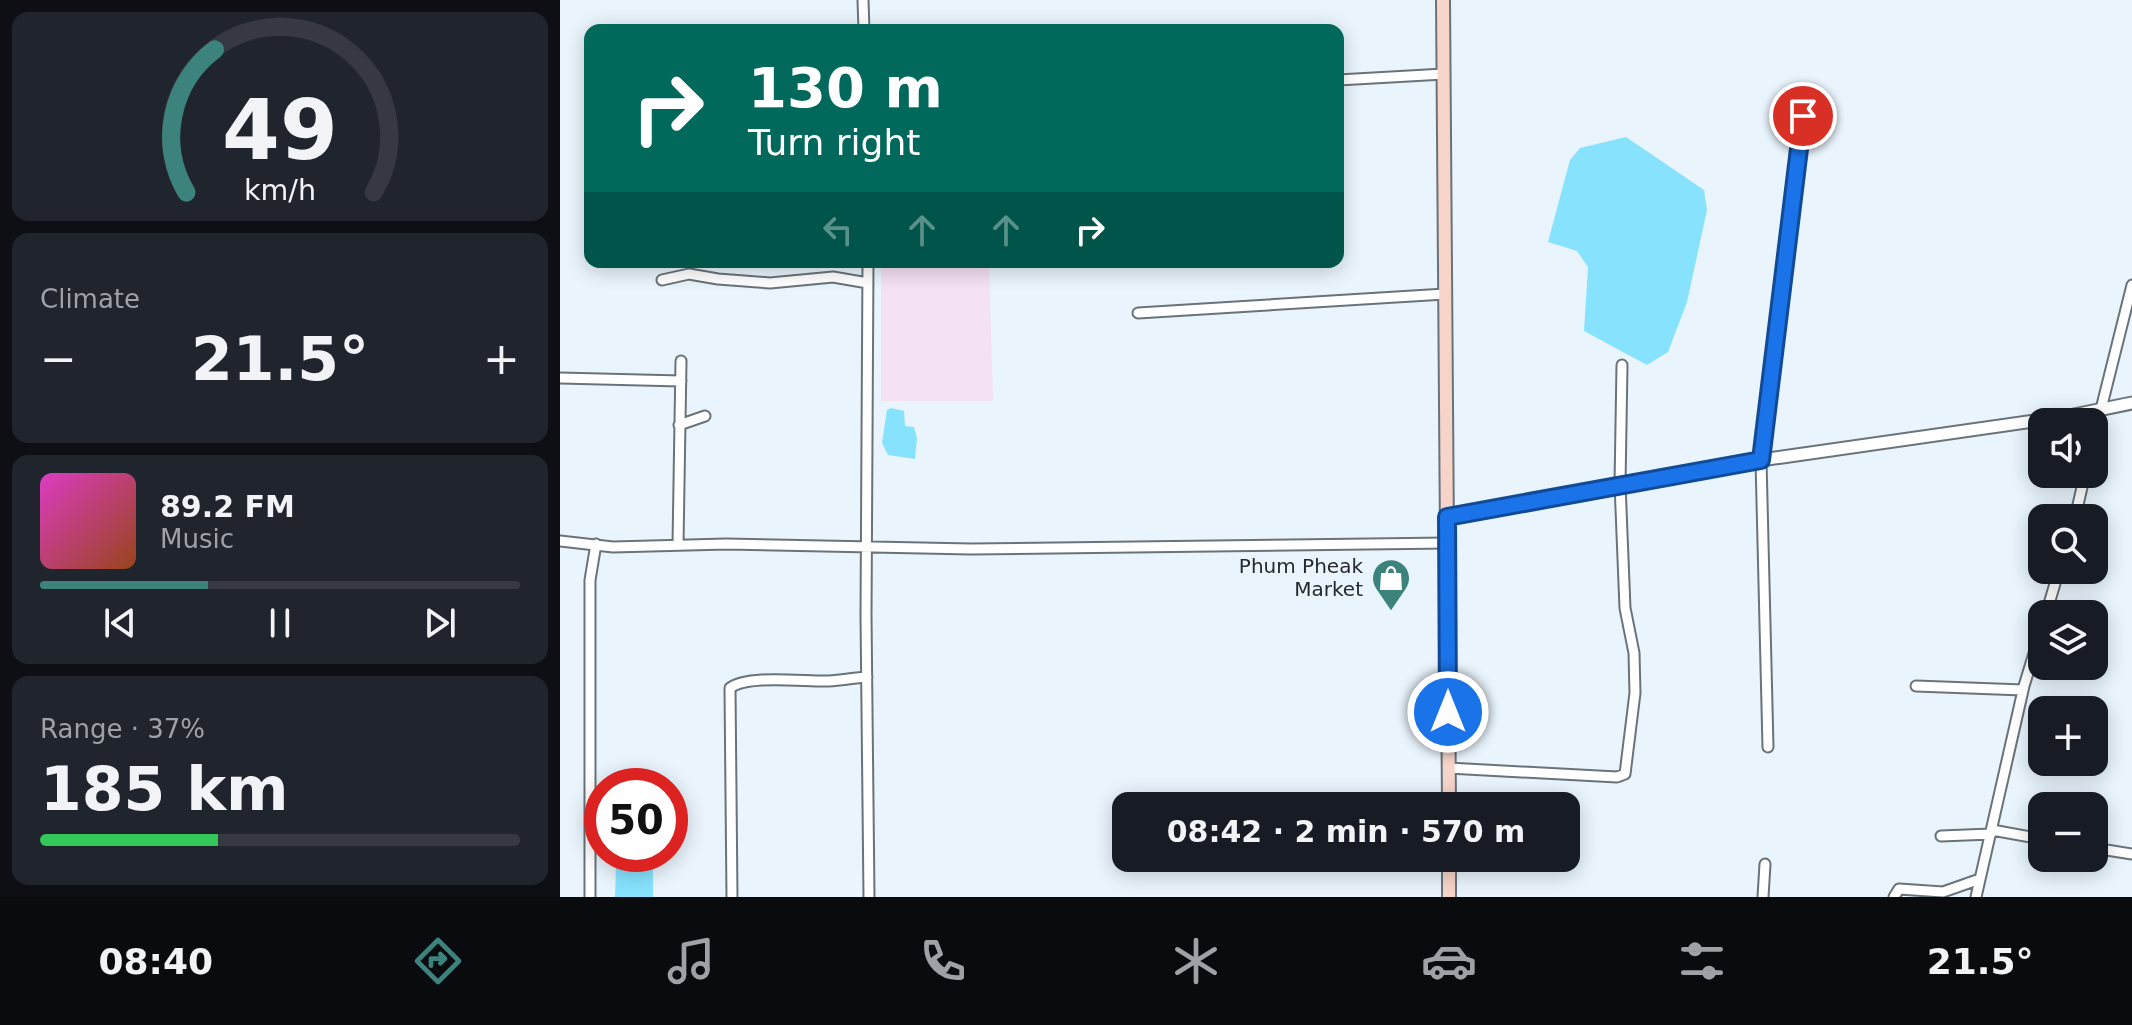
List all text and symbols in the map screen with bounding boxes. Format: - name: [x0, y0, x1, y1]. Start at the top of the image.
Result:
- text: 130 m: [748, 55, 943, 120]
- icon: right: [616, 56, 720, 160]
- text: 49: [222, 81, 338, 178]
- pin: [1769, 82, 1837, 150]
- icon: arrive: [1781, 94, 1825, 138]
- text: Turn right: [748, 122, 920, 163]
- text: km/h: [244, 173, 316, 207]
- icon: left: [816, 208, 860, 252]
- icon: ahead: [900, 208, 944, 252]
- icon: ahead: [984, 208, 1028, 252]
- icon: right: [1068, 208, 1112, 252]
- text: Climate: [40, 284, 140, 314]
- text: 21.5°: [191, 324, 369, 394]
- text: −: [40, 333, 77, 384]
- text: +: [483, 333, 520, 384]
- map controls: [2028, 408, 2108, 872]
- button: sound: [2028, 408, 2108, 488]
- text: 89.2 FM: [160, 489, 295, 524]
- button: search: [2028, 504, 2108, 584]
- text: Music: [160, 524, 234, 554]
- place label: Phum Pheak Market: [1239, 554, 1363, 601]
- shop icon: Phum Pheak Market: [1370, 557, 1412, 612]
- button: layers: [2028, 600, 2108, 680]
- icon: previous: [98, 601, 142, 645]
- icon: pause: [258, 601, 302, 645]
- icon: next: [418, 601, 462, 645]
- position arrow: [1406, 670, 1490, 754]
- button: +: [2028, 696, 2108, 776]
- text: Range · 37%: [40, 714, 205, 744]
- text: 185 km: [40, 754, 289, 824]
- speed limit sign: 50: [584, 768, 688, 872]
- button: −: [2028, 792, 2108, 872]
- text: 08:42 · 2 min · 570 m: [1167, 814, 1525, 849]
- icon: directions: [410, 933, 466, 989]
- icon: music: [663, 933, 719, 989]
- icon: phone: [915, 933, 971, 989]
- icon: climate: [1168, 933, 1224, 989]
- icon: car: [1421, 933, 1477, 989]
- icon: filters: [1674, 933, 1730, 989]
- text: 08:40: [98, 941, 213, 982]
- text: 21.5°: [1927, 941, 2034, 982]

